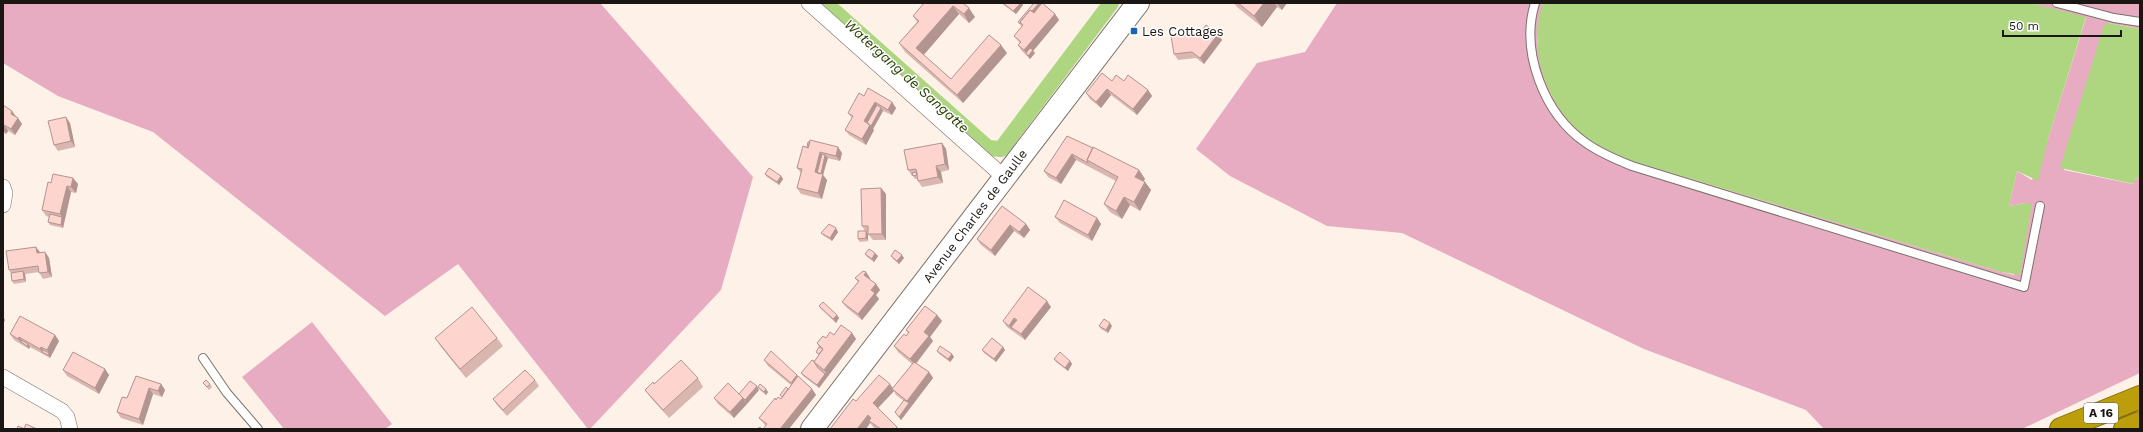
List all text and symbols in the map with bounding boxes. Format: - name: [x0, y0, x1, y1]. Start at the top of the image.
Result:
- scale bar: [2003, 12, 2121, 38]
- water label: Watergang de Sangatte: [842, 16, 972, 136]
- text: 50 m: [2009, 19, 2039, 33]
- place label: Les Cottages: [1142, 24, 1224, 39]
- marker: Les Cottages: [1129, 26, 1139, 36]
- street label: Avenue Charles de Gaulle: [920, 146, 1030, 286]
- road number: A 16: [2084, 403, 2118, 423]

